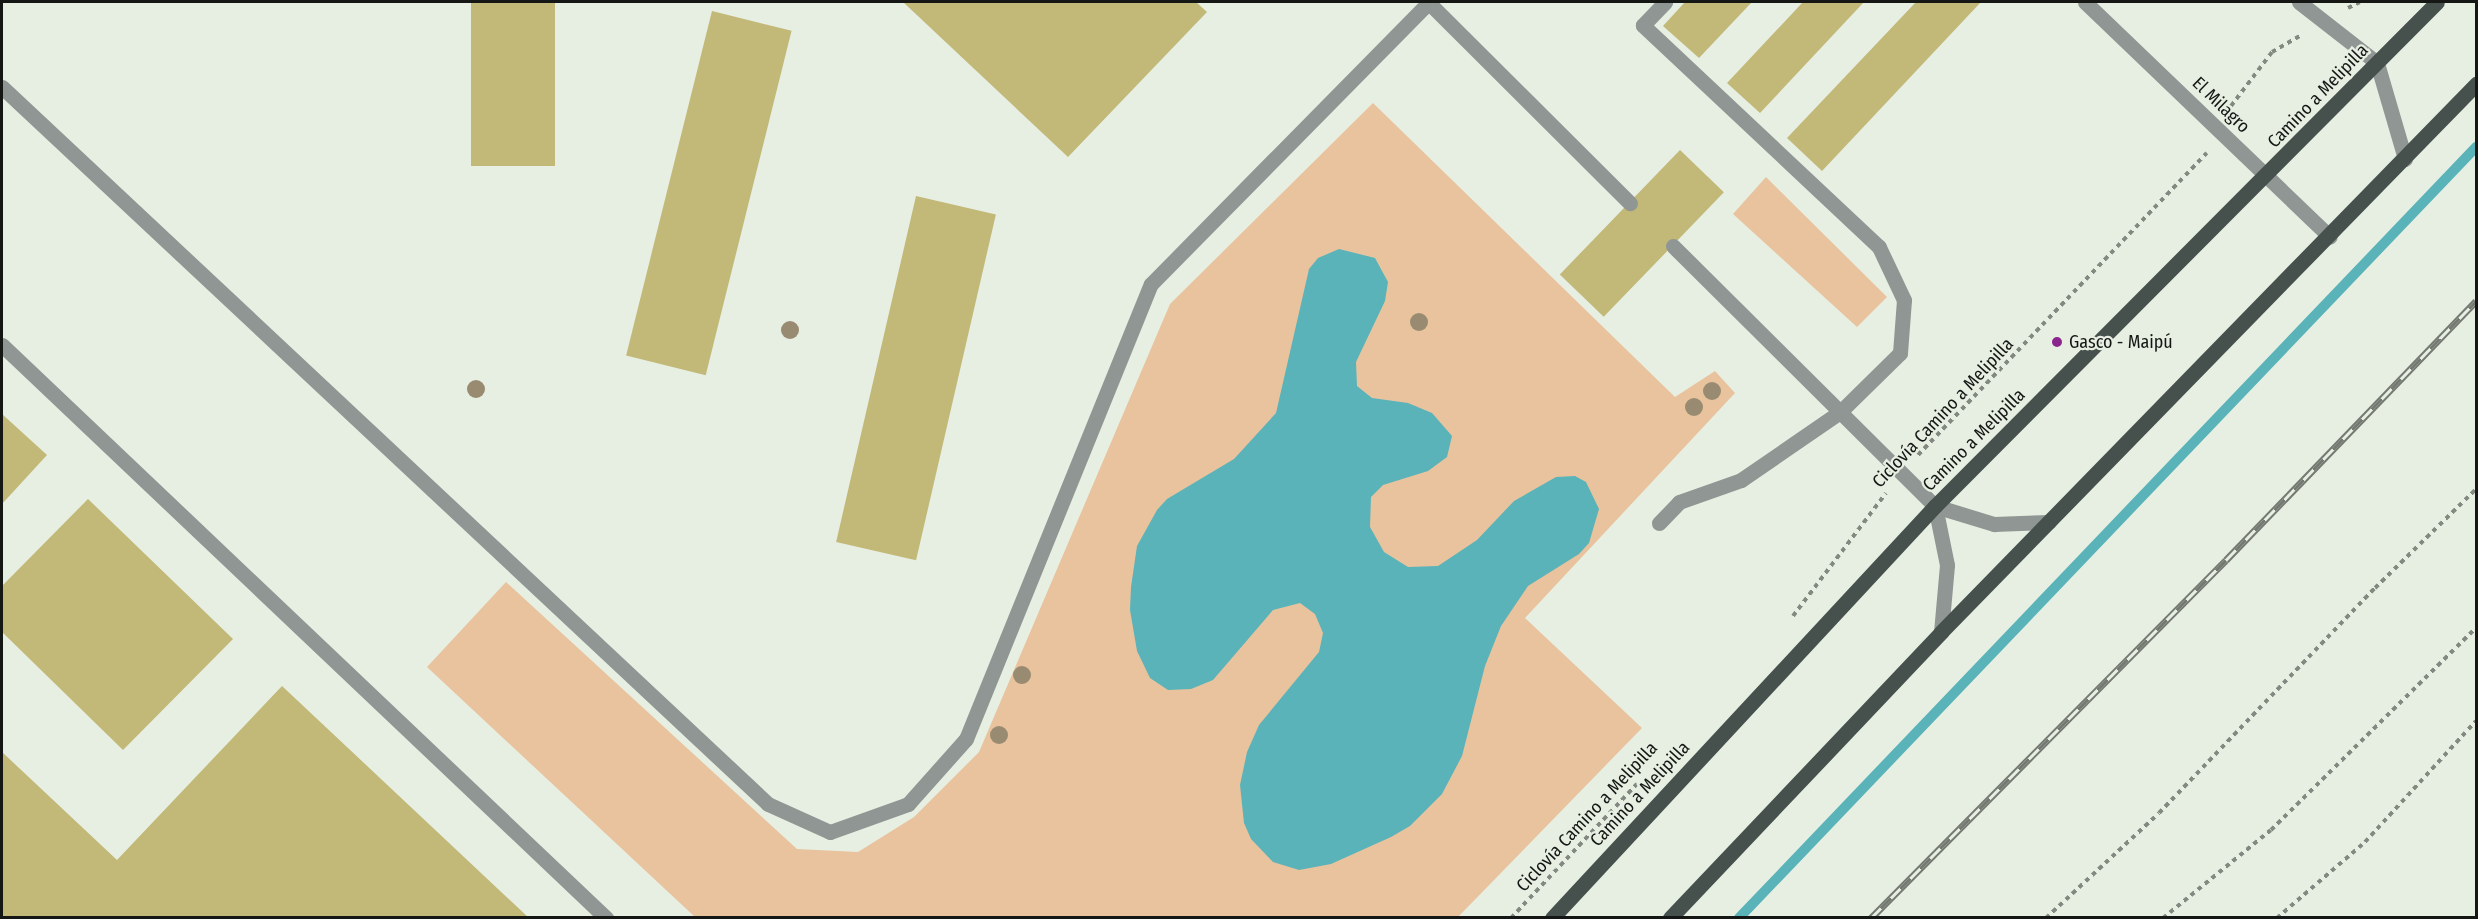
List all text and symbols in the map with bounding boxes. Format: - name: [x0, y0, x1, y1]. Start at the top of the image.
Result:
- street label: Camino a Melipilla: [2263, 40, 2373, 152]
- street label: El Milagro: [2188, 72, 2254, 138]
- place label: Gasco - Maipú: [2069, 331, 2173, 353]
- street label: Ciclovía Camino a Melipilla: [1868, 334, 2018, 492]
- marker: Gasco - Maipú: [2050, 335, 2064, 349]
- street label: Camino a Melipilla: [1918, 384, 2030, 496]
- street label: Camino a Melipilla: [1586, 737, 1694, 851]
- street label: Ciclovía Camino a Melipilla: [1512, 738, 1662, 896]

